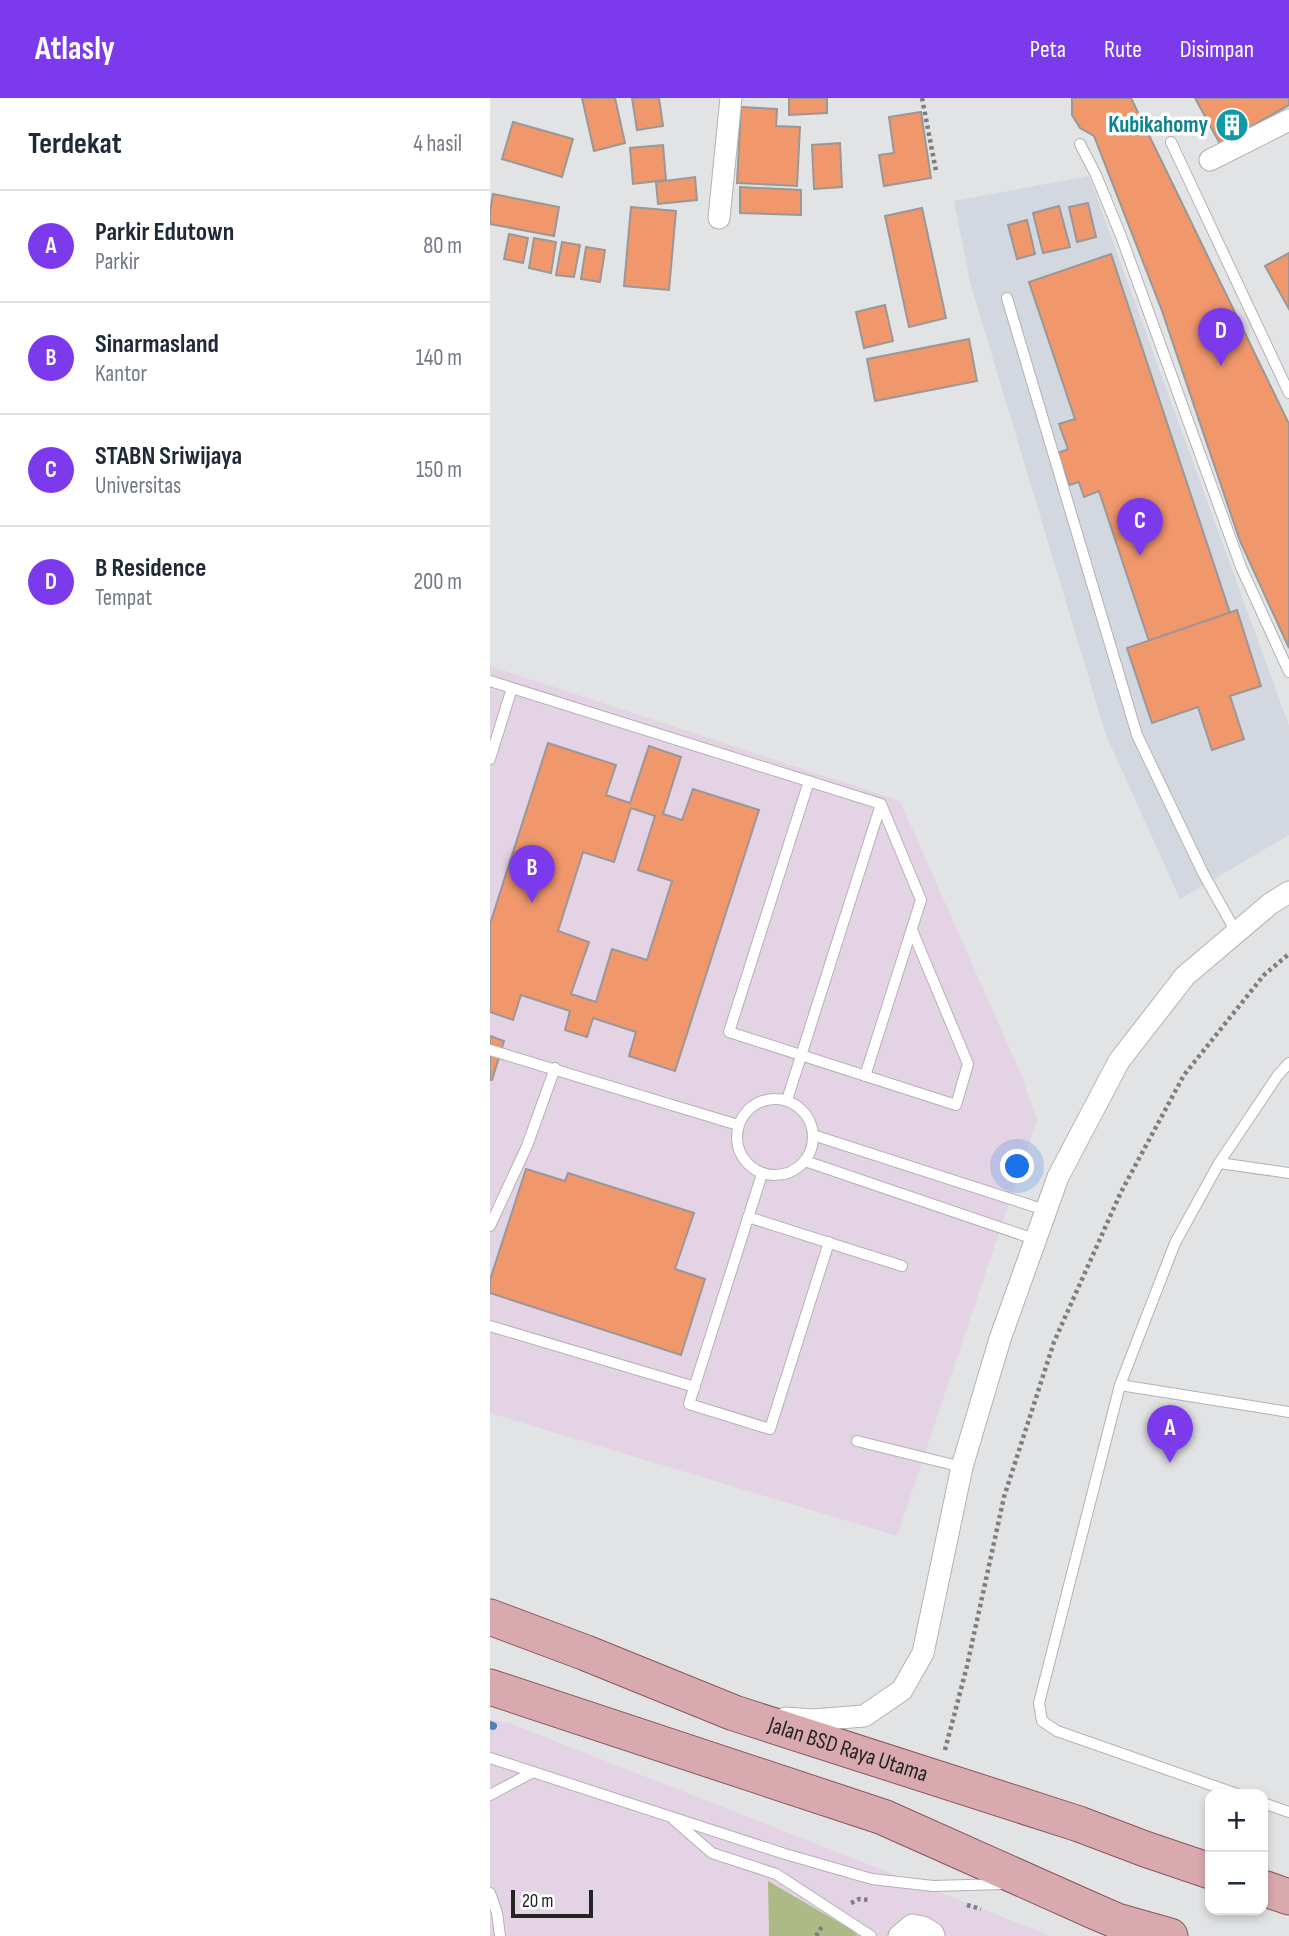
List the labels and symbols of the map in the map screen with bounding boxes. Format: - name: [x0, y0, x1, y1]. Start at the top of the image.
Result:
- building icon: Kubikahomy: [1213, 106, 1251, 144]
- place label: Kubikahomy: [1108, 111, 1208, 139]
- pin: D: [1198, 308, 1244, 366]
- pin: C: [1117, 498, 1163, 556]
- pin: B: [509, 845, 555, 903]
- your location: [1000, 1149, 1034, 1183]
- pin: A: [1147, 1405, 1193, 1463]
- street label: Jalan BSD Raya Utama: [764, 1711, 931, 1788]
- scale bar: [511, 1887, 593, 1919]

